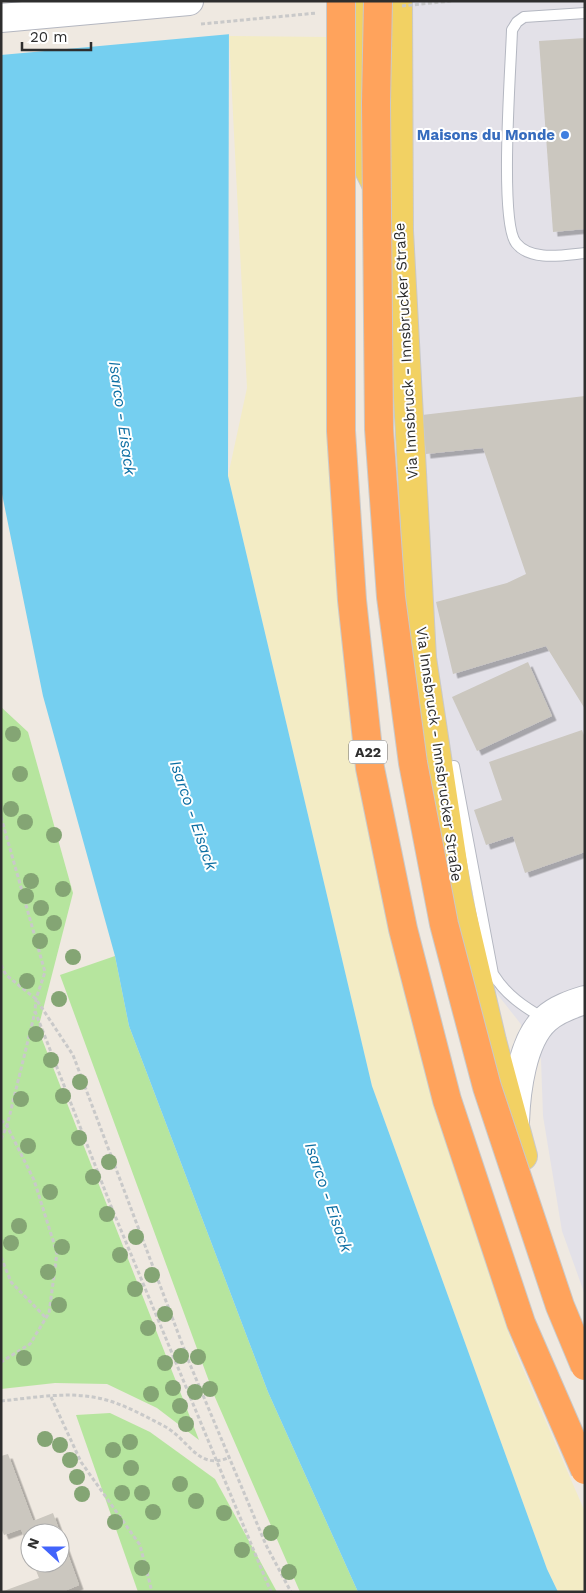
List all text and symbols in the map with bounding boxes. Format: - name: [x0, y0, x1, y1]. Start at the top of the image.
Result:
- scale bar: [22, 20, 91, 52]
- text: 20 m: [30, 28, 68, 46]
- place label: Maisons du Monde: [417, 126, 555, 144]
- marker: Maisons du Monde: [559, 129, 571, 141]
- street label: Via Innsbruck - Innsbrucker Straße: [390, 222, 422, 480]
- water label: Isarco - Eisack: [105, 360, 140, 477]
- street label: Via Innsbruck - Innsbrucker Straße: [412, 625, 466, 883]
- road number: A22: [349, 740, 387, 764]
- water label: Isarco - Eisack: [166, 758, 222, 874]
- water label: Isarco - Eisack: [301, 1140, 357, 1256]
- north arrow: [20, 1523, 70, 1573]
- text: N: [24, 1536, 42, 1551]

